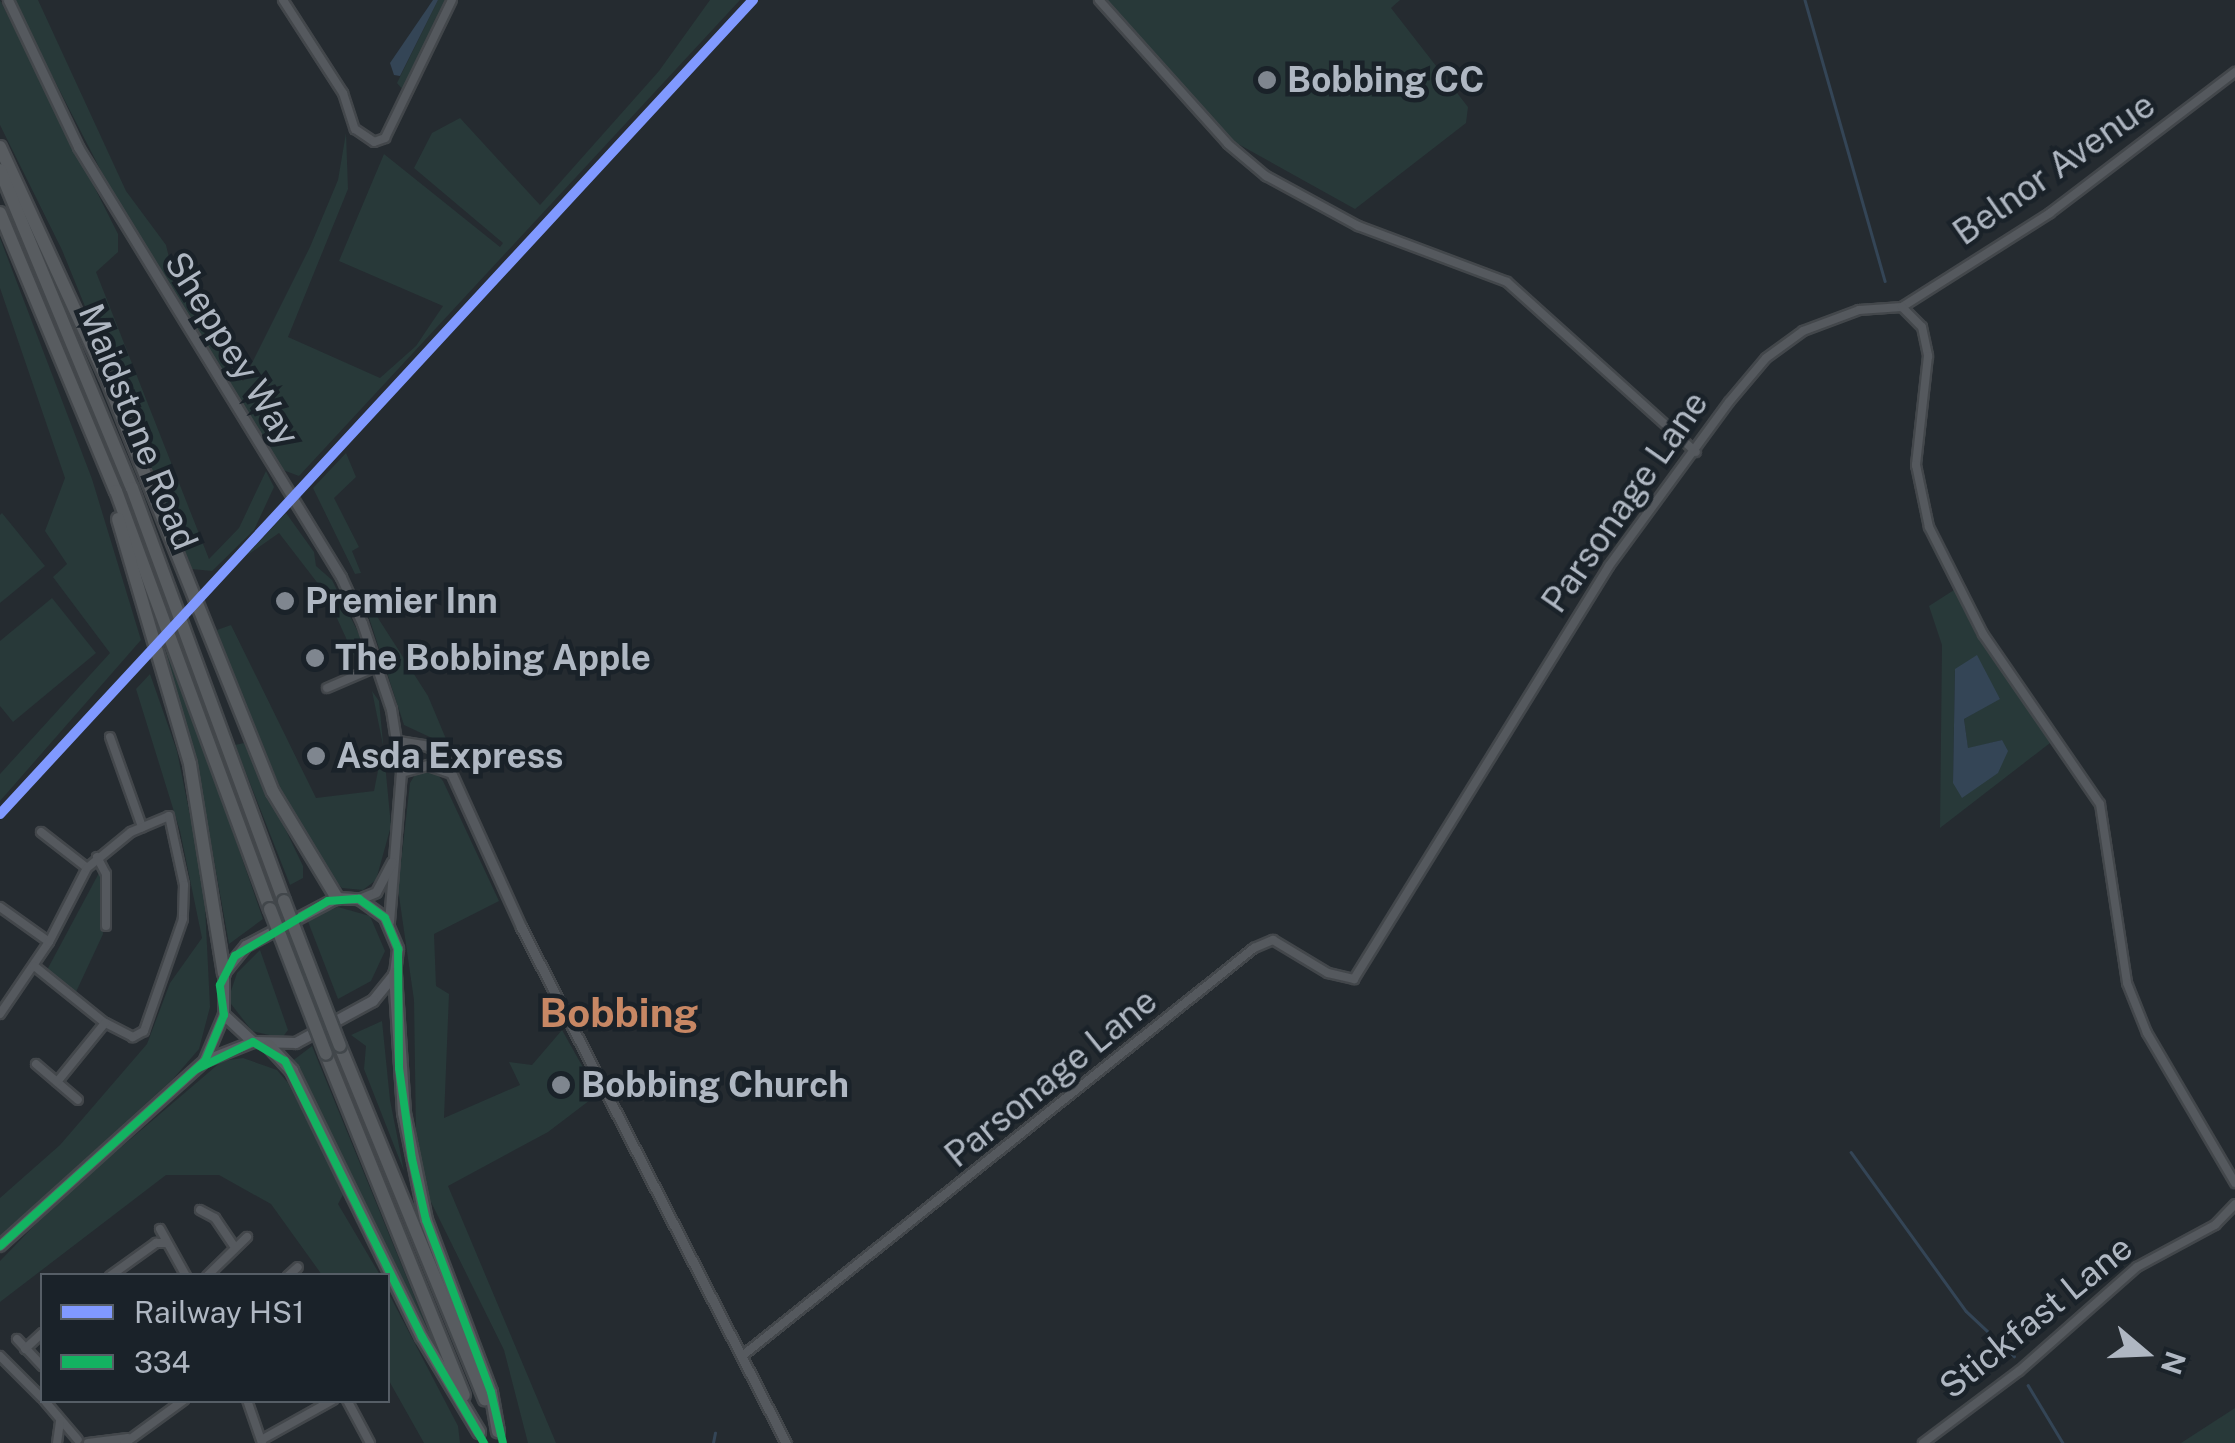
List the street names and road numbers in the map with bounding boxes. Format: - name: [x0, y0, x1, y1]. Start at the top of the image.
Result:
- street label: Belnor Avenue: [1945, 84, 2163, 254]
- street label: Sheppey Way: [156, 244, 308, 454]
- street label: Maidstone Road: [70, 298, 206, 556]
- street label: Parsonage Lane: [1533, 383, 1717, 621]
- street label: Parsonage Lane: [937, 980, 1165, 1176]
- street label: Stickfast Lane: [1931, 1227, 2141, 1407]

